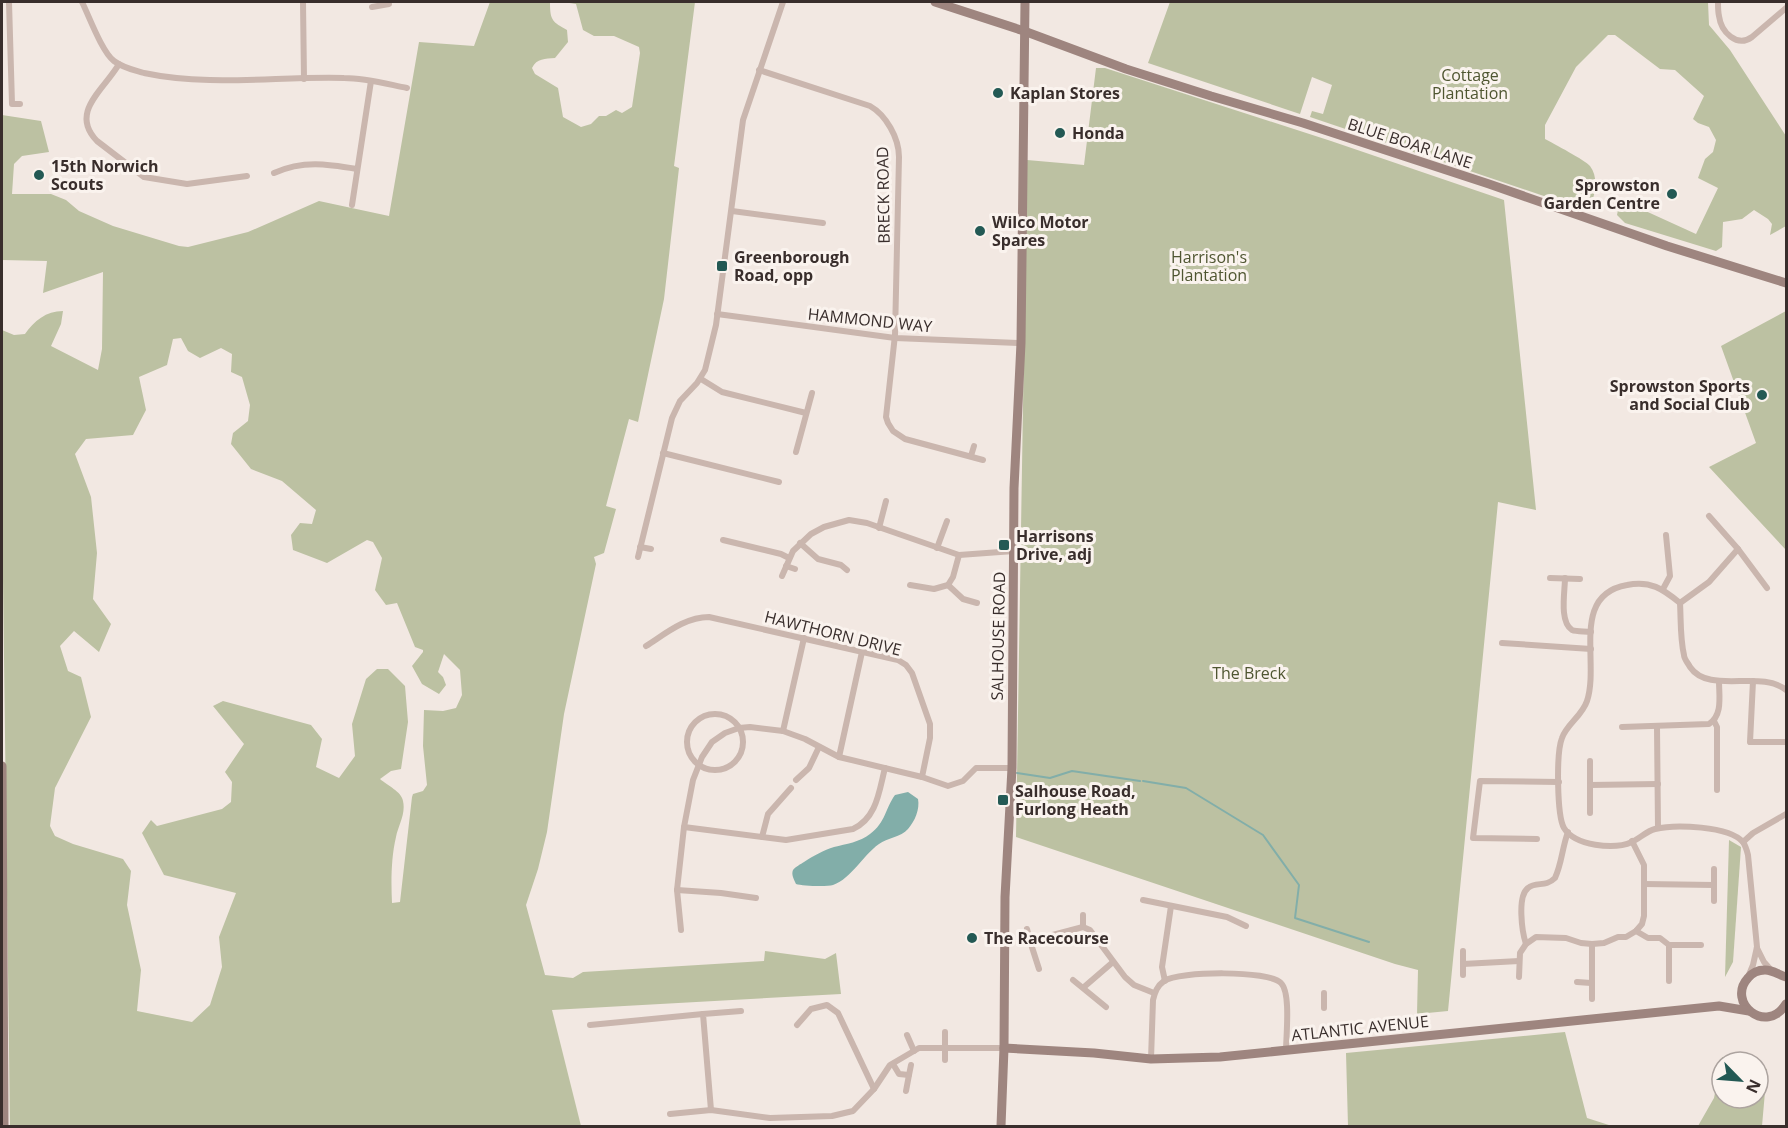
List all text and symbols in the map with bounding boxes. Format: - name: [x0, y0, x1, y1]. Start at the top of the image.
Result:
- park label: Cottage Plantation: [1432, 64, 1508, 104]
- place label: Kaplan Stores: [1010, 82, 1120, 104]
- marker: Kaplan Stores: [991, 86, 1005, 100]
- street label: BLUE BOAR LANE: [1345, 112, 1475, 174]
- place label: Honda: [1072, 122, 1124, 144]
- marker: Honda: [1053, 126, 1067, 140]
- street label: BRECK ROAD: [871, 146, 895, 244]
- place label: 15th Norwich Scouts: [51, 155, 158, 195]
- marker: 15th Norwich Scouts: [32, 168, 46, 182]
- place label: Sprowston Garden Centre: [1543, 174, 1660, 214]
- marker: Sprowston Garden Centre: [1665, 187, 1679, 201]
- place label: Wilco Motor Spares: [992, 211, 1089, 251]
- marker: Wilco Motor Spares: [973, 224, 987, 238]
- place label: Greenborough Road, opp: [734, 246, 850, 286]
- park label: Harrison's Plantation: [1171, 246, 1247, 286]
- marker: Greenborough Road, opp: [715, 259, 729, 273]
- street label: HAMMOND WAY: [807, 303, 933, 337]
- place label: Sprowston Sports and Social Club: [1610, 375, 1750, 415]
- marker: Sprowston Sports and Social Club: [1755, 388, 1769, 402]
- place label: Harrisons Drive, adj: [1016, 525, 1094, 565]
- marker: Harrisons Drive, adj: [997, 538, 1011, 552]
- street label: SALHOUSE ROAD: [986, 571, 1010, 701]
- street label: HAWTHORN DRIVE: [762, 605, 904, 661]
- park label: The Breck: [1212, 662, 1286, 684]
- place label: Salhouse Road, Furlong Heath: [1015, 780, 1136, 820]
- marker: Salhouse Road, Furlong Heath: [996, 793, 1010, 807]
- place label: The Racecourse: [984, 927, 1109, 949]
- marker: The Racecourse: [965, 931, 979, 945]
- street label: ATLANTIC AVENUE: [1290, 1010, 1430, 1046]
- north arrow: [1710, 1050, 1770, 1110]
- text: N: [1741, 1076, 1766, 1097]

